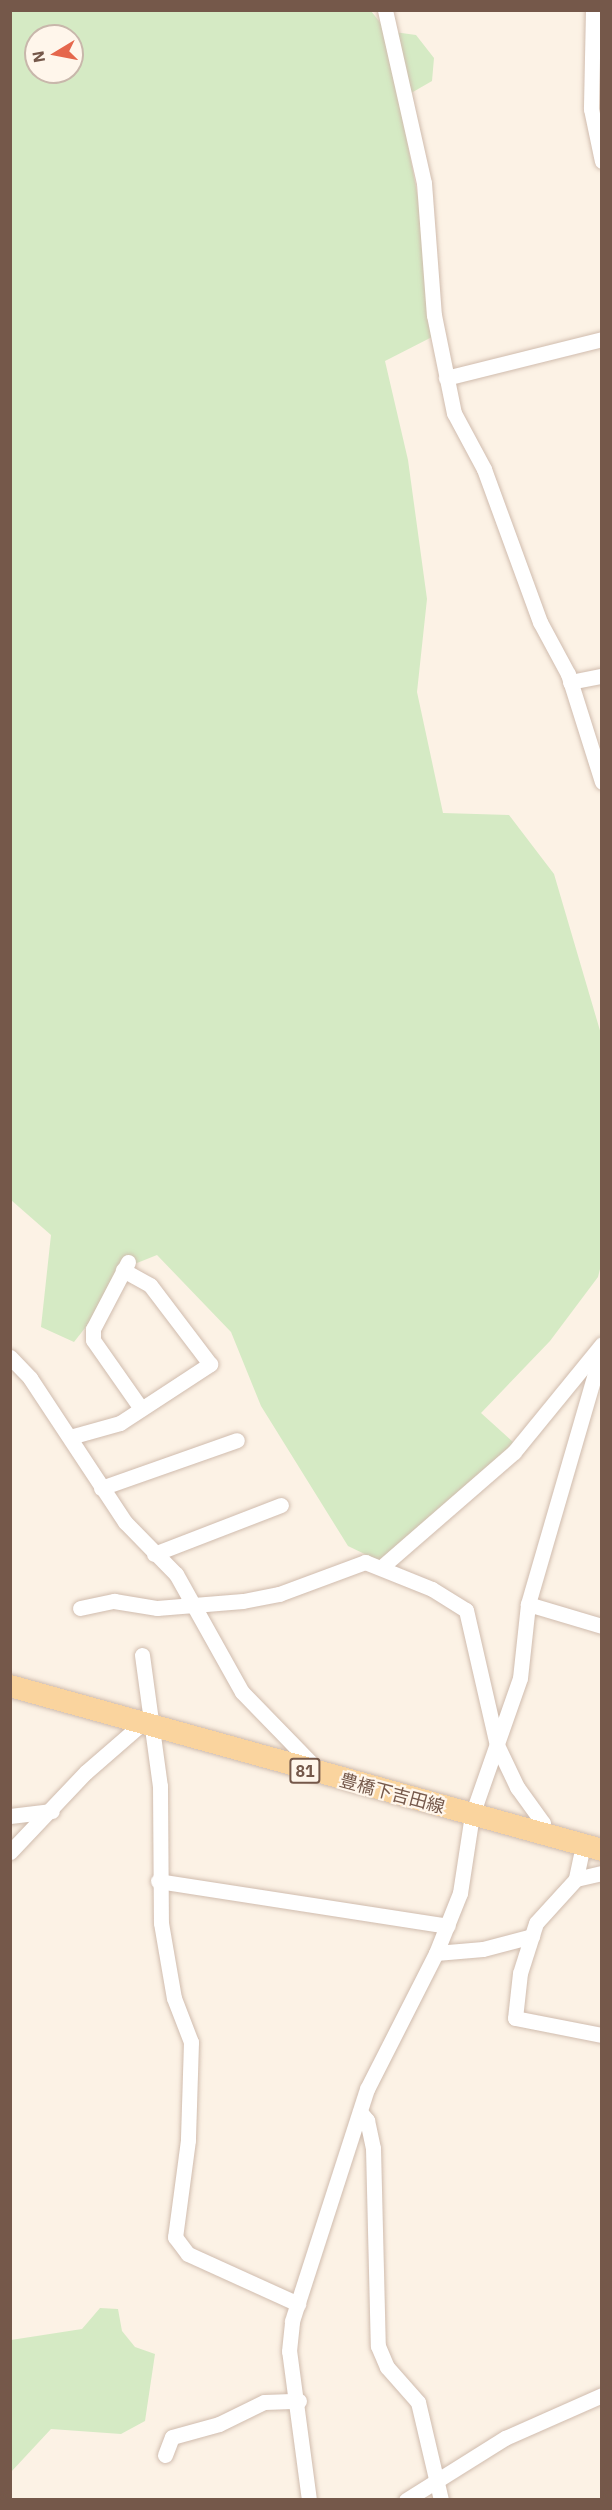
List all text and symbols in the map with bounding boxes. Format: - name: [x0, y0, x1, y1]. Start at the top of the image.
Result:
- north arrow: [24, 24, 84, 84]
- text: N: [27, 49, 49, 64]
- road number: 81: [288, 1758, 322, 1784]
- street label: 豊橋下吉田線: [337, 1770, 447, 1818]

